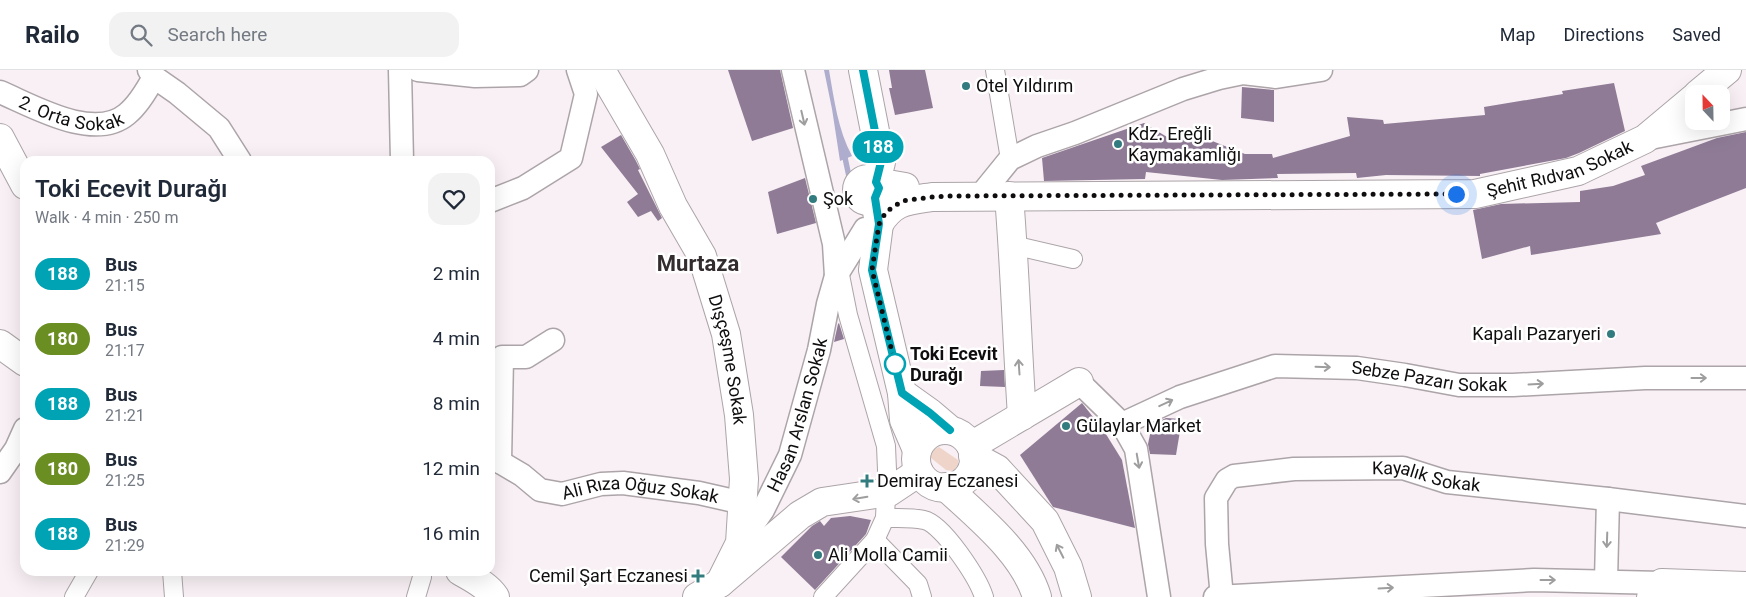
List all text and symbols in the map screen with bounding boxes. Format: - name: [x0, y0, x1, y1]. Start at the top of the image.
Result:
- search box: [109, 12, 459, 57]
- text: Railo: [25, 21, 79, 49]
- icon: search: [127, 21, 155, 49]
- text: Search here: [167, 23, 267, 46]
- text: Map: [1500, 24, 1535, 45]
- text: Directions: [1563, 24, 1644, 45]
- text: Saved: [1672, 24, 1721, 45]
- place label: Otel Yıldırım: [976, 75, 1073, 96]
- marker: Otel Yıldırım: [960, 80, 972, 92]
- north arrow: [1685, 85, 1730, 130]
- map controls: [1685, 85, 1730, 130]
- street label: 2. Orta Sokak: [16, 91, 128, 135]
- one-way arrow: [799, 109, 808, 125]
- place label: Kdz. Ereğli Kaymakamlığı: [1128, 123, 1241, 165]
- line badge: 188: [849, 131, 907, 163]
- street label: Şehit Rıdvan Sokak: [1485, 135, 1637, 201]
- text: 188: [863, 136, 893, 157]
- marker: Kdz. Ereğli Kaymakamlığı: [1112, 138, 1124, 150]
- button: heart: [428, 173, 480, 225]
- text: Toki Ecevit Durağı: [35, 175, 227, 203]
- your location: [1444, 182, 1469, 207]
- place label: Şok: [823, 188, 854, 209]
- marker: Şok: [807, 193, 819, 205]
- text: Walk · 4 min · 250 m: [35, 208, 179, 227]
- district label: Murtaza: [657, 251, 739, 276]
- text: Bus: [105, 253, 138, 276]
- text: 2 min: [433, 262, 480, 285]
- text: 188: [47, 263, 78, 284]
- text: 21:15: [105, 276, 145, 295]
- street label: Dışçeşme Sokak: [704, 292, 751, 426]
- text: Bus: [105, 318, 138, 341]
- place label: Kapalı Pazaryeri: [1472, 323, 1601, 344]
- text: 4 min: [433, 327, 480, 350]
- text: 180: [47, 328, 78, 349]
- marker: Kapalı Pazaryeri: [1605, 328, 1617, 340]
- street label: Hasan Arslan Sokak: [763, 335, 831, 495]
- text: 21:17: [105, 341, 145, 360]
- place label: Toki Ecevit Durağı: [910, 343, 998, 385]
- marker: Toki Ecevit Durağı: [884, 353, 906, 375]
- street label: Sebze Pazarı Sokak: [1351, 357, 1508, 395]
- one-way arrow: [1014, 359, 1023, 375]
- one-way arrow: [1314, 363, 1330, 372]
- one-way arrow: [1690, 373, 1706, 383]
- one-way arrow: [1528, 379, 1544, 388]
- text: Bus: [105, 383, 138, 406]
- text: 8 min: [433, 392, 480, 415]
- text: 188: [47, 393, 78, 414]
- one-way arrow: [1159, 398, 1174, 408]
- text: 21:21: [105, 406, 145, 425]
- place label: Gülaylar Market: [1076, 415, 1202, 436]
- marker: Gülaylar Market: [1060, 420, 1072, 432]
- text: Bus: [105, 448, 138, 471]
- one-way arrow: [1134, 453, 1144, 469]
- text: 12 min: [422, 457, 480, 480]
- street label: Kayalık Sokak: [1372, 457, 1482, 496]
- text: 180: [47, 458, 78, 479]
- place label: Demiray Eczanesi: [877, 470, 1018, 491]
- text: 21:25: [105, 471, 145, 490]
- street label: Ali Rıza Oğuz Sokak: [560, 472, 722, 507]
- marker: Demiray Eczanesi: [861, 475, 873, 487]
- one-way arrow: [852, 493, 868, 503]
- text: Bus: [105, 513, 138, 536]
- text: 16 min: [422, 522, 480, 545]
- text: 188: [47, 523, 78, 544]
- one-way arrow: [1602, 531, 1612, 547]
- text: 21:29: [105, 536, 145, 555]
- place label: Ali Molla Camii: [828, 544, 948, 565]
- one-way arrow: [1055, 544, 1065, 559]
- marker: Ali Molla Camii: [812, 549, 824, 561]
- place label: Cemil Şart Eczanesi: [529, 565, 688, 586]
- marker: Cemil Şart Eczanesi: [692, 570, 704, 582]
- one-way arrow: [1540, 575, 1556, 585]
- one-way arrow: [1378, 583, 1394, 592]

